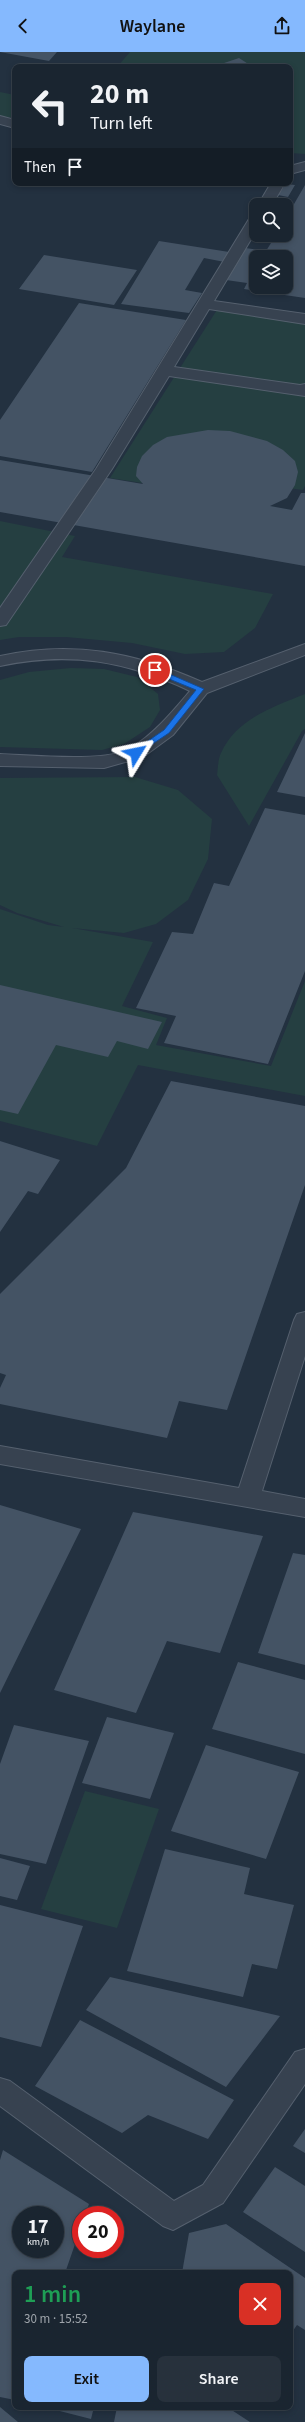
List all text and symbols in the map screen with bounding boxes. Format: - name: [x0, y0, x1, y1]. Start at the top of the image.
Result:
- text: Waylane: [120, 14, 185, 39]
- icon: back: [12, 15, 34, 37]
- icon: share: [271, 15, 293, 37]
- text: 20 m: [90, 74, 149, 114]
- icon: left: [24, 80, 76, 132]
- text: Turn left: [90, 111, 152, 136]
- icon: arrive: [64, 156, 86, 178]
- text: Then: [24, 157, 56, 178]
- map controls: [249, 198, 293, 294]
- button: search: [249, 198, 293, 242]
- button: layers: [249, 250, 293, 294]
- pin: [138, 653, 172, 687]
- icon: arrive: [144, 659, 166, 681]
- position arrow: [115, 732, 157, 774]
- speed limit sign: 20: [72, 2206, 124, 2258]
- text: 17: [27, 2213, 49, 2241]
- text: km/h: [27, 2235, 49, 2249]
- text: 1 min: [24, 2277, 81, 2312]
- button: close: [239, 2283, 281, 2325]
- text: 30 m · 15:52: [24, 2310, 88, 2328]
- button: Exit: [24, 2356, 149, 2402]
- button: Share: [157, 2356, 281, 2402]

